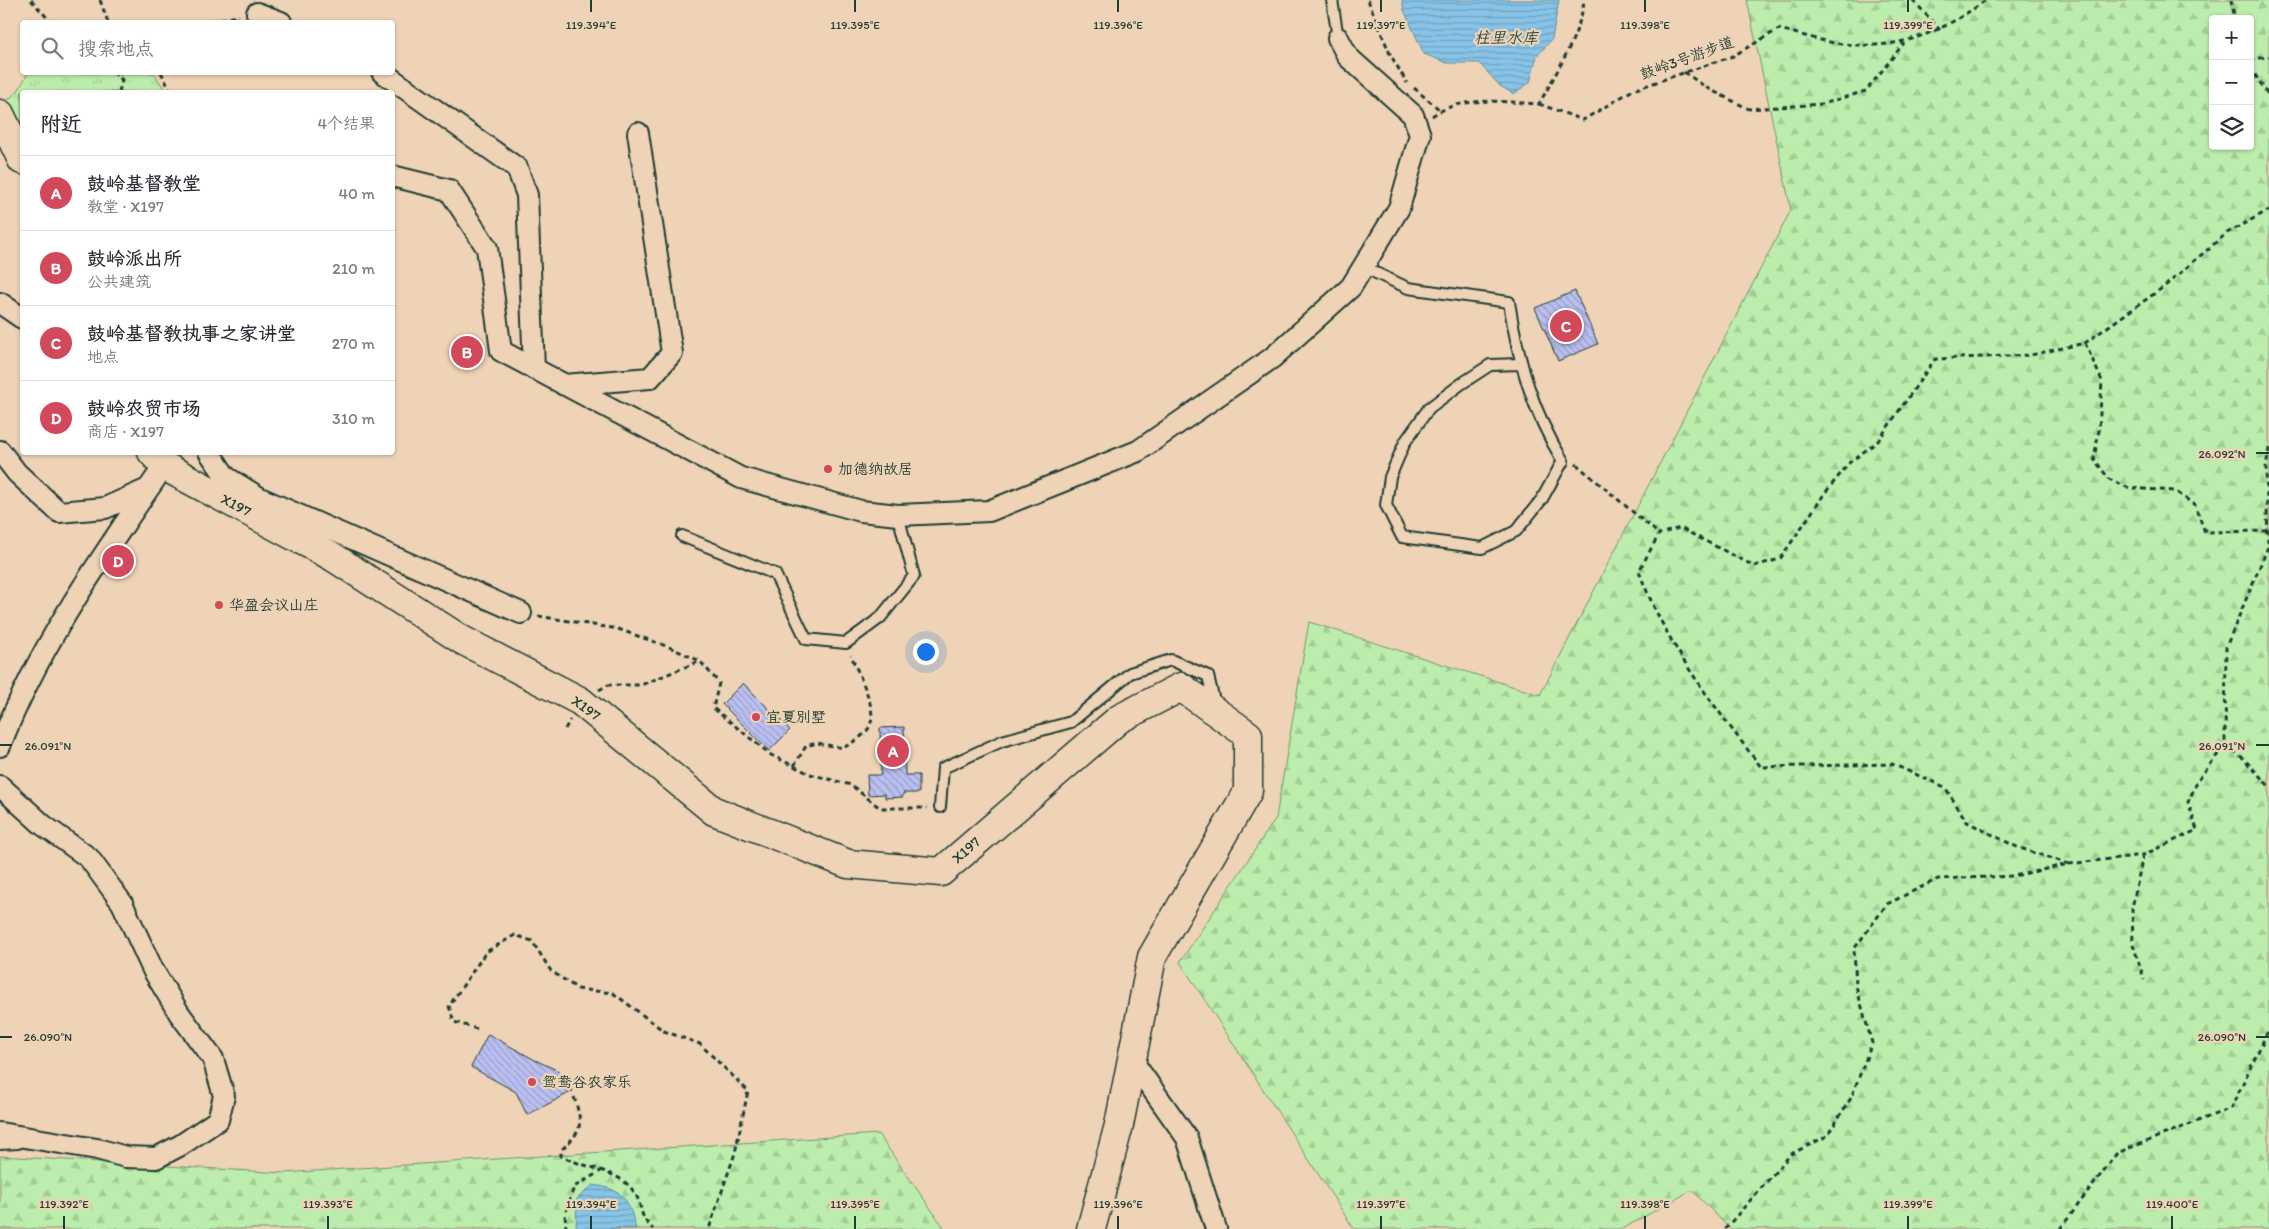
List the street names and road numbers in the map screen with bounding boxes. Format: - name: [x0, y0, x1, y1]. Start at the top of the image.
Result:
- street label: 鼓岭3号游步道: [1638, 33, 1736, 83]
- street label: X197: [218, 490, 255, 521]
- street label: X197: [568, 691, 605, 725]
- street label: X197: [948, 832, 984, 867]

